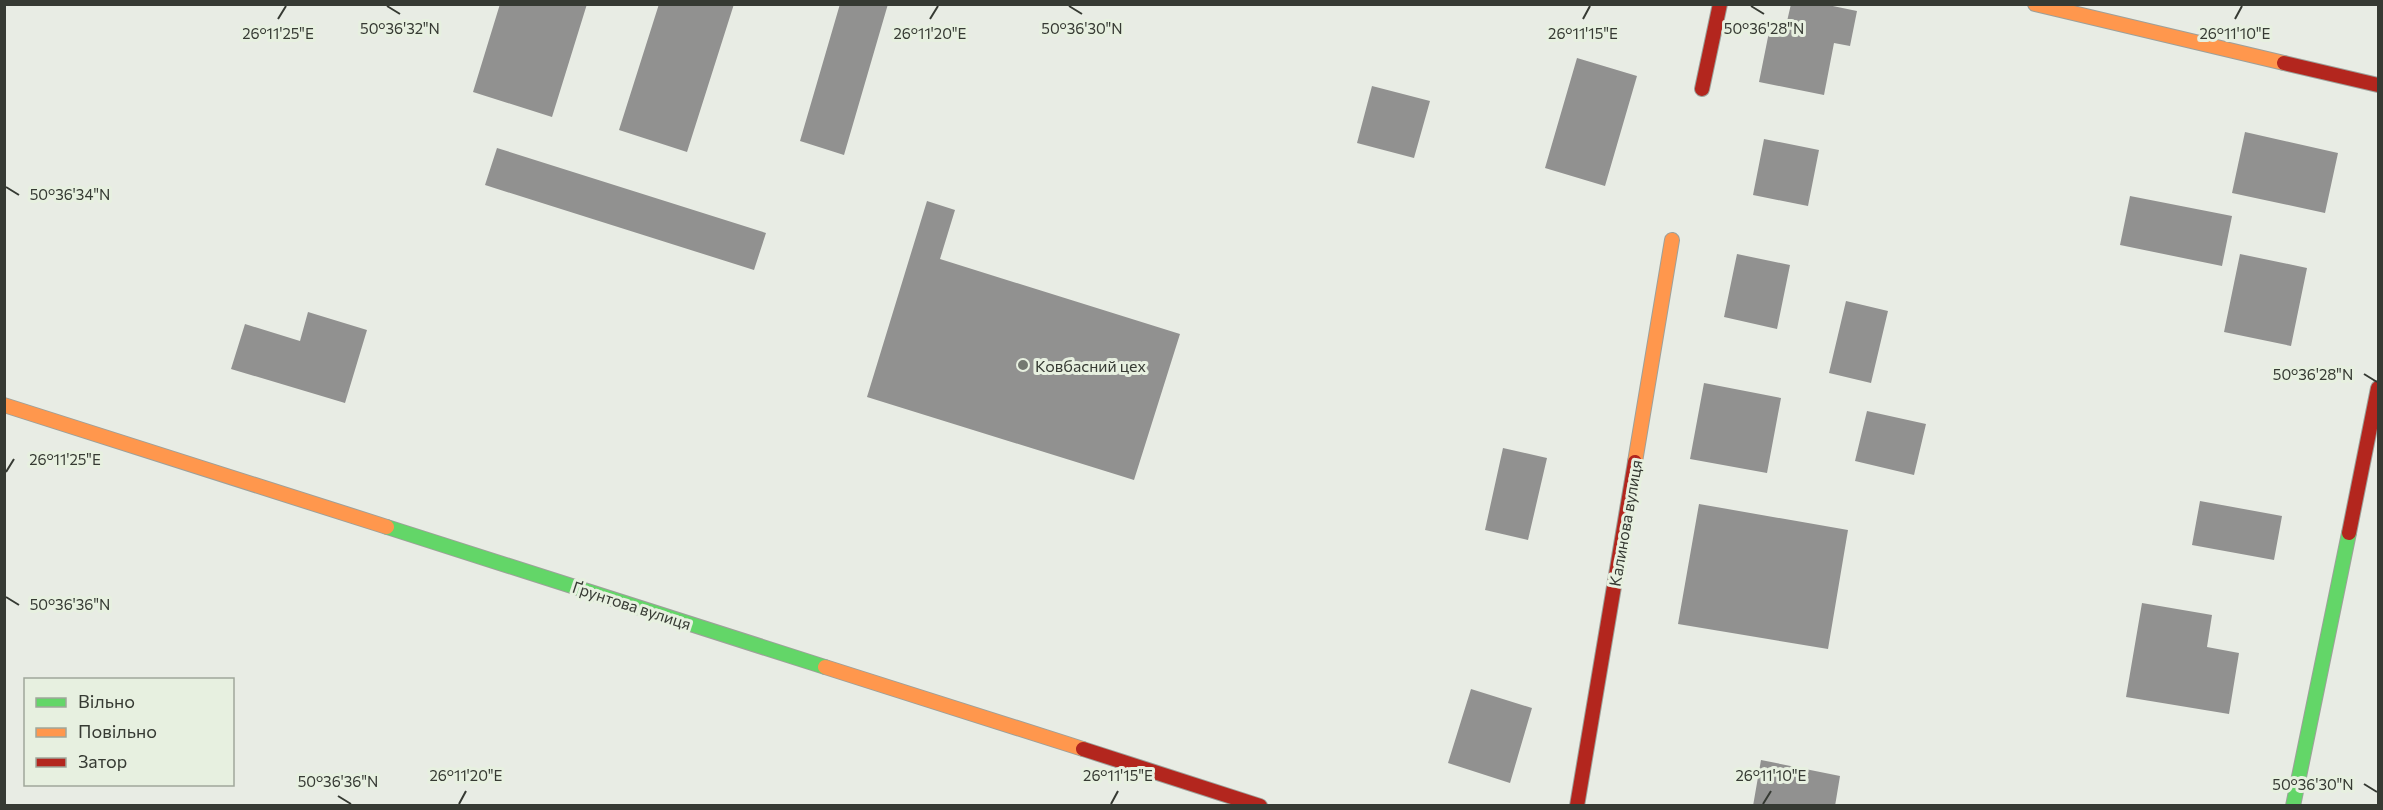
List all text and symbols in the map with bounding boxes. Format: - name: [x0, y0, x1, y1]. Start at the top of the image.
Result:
- text: 50°36'32"N: [360, 19, 440, 37]
- text: 50°36'30"N: [1041, 19, 1123, 37]
- text: 50°36'28"N: [1724, 19, 1804, 37]
- text: 26°11'25"E: [242, 24, 314, 42]
- text: 26°11'20"E: [894, 24, 966, 42]
- text: 26°11'15"E: [1548, 24, 1618, 42]
- text: 26°11'10"E: [2200, 24, 2271, 42]
- text: 50°36'34"N: [30, 185, 110, 203]
- place label: Ковбасний цех: [1035, 356, 1146, 375]
- marker: Ковбасний цех: [1016, 358, 1030, 372]
- text: 50°36'28"N: [2273, 365, 2353, 383]
- text: 26°11'25"E: [29, 450, 101, 468]
- street label: Калинова вулиця: [1605, 458, 1645, 588]
- street label: Ґрунтова вулиця: [570, 577, 694, 633]
- text: 50°36'36"N: [30, 595, 110, 613]
- legend: [24, 678, 234, 786]
- text: Вільно: [78, 690, 135, 712]
- text: Повільно: [78, 720, 157, 742]
- text: Затор: [78, 750, 127, 772]
- text: 26°11'20"E: [430, 766, 502, 784]
- text: 26°11'15"E: [1083, 766, 1153, 784]
- text: 26°11'10"E: [1736, 766, 1807, 784]
- text: 50°36'36"N: [298, 772, 378, 790]
- text: 50°36'30"N: [2272, 775, 2354, 793]

